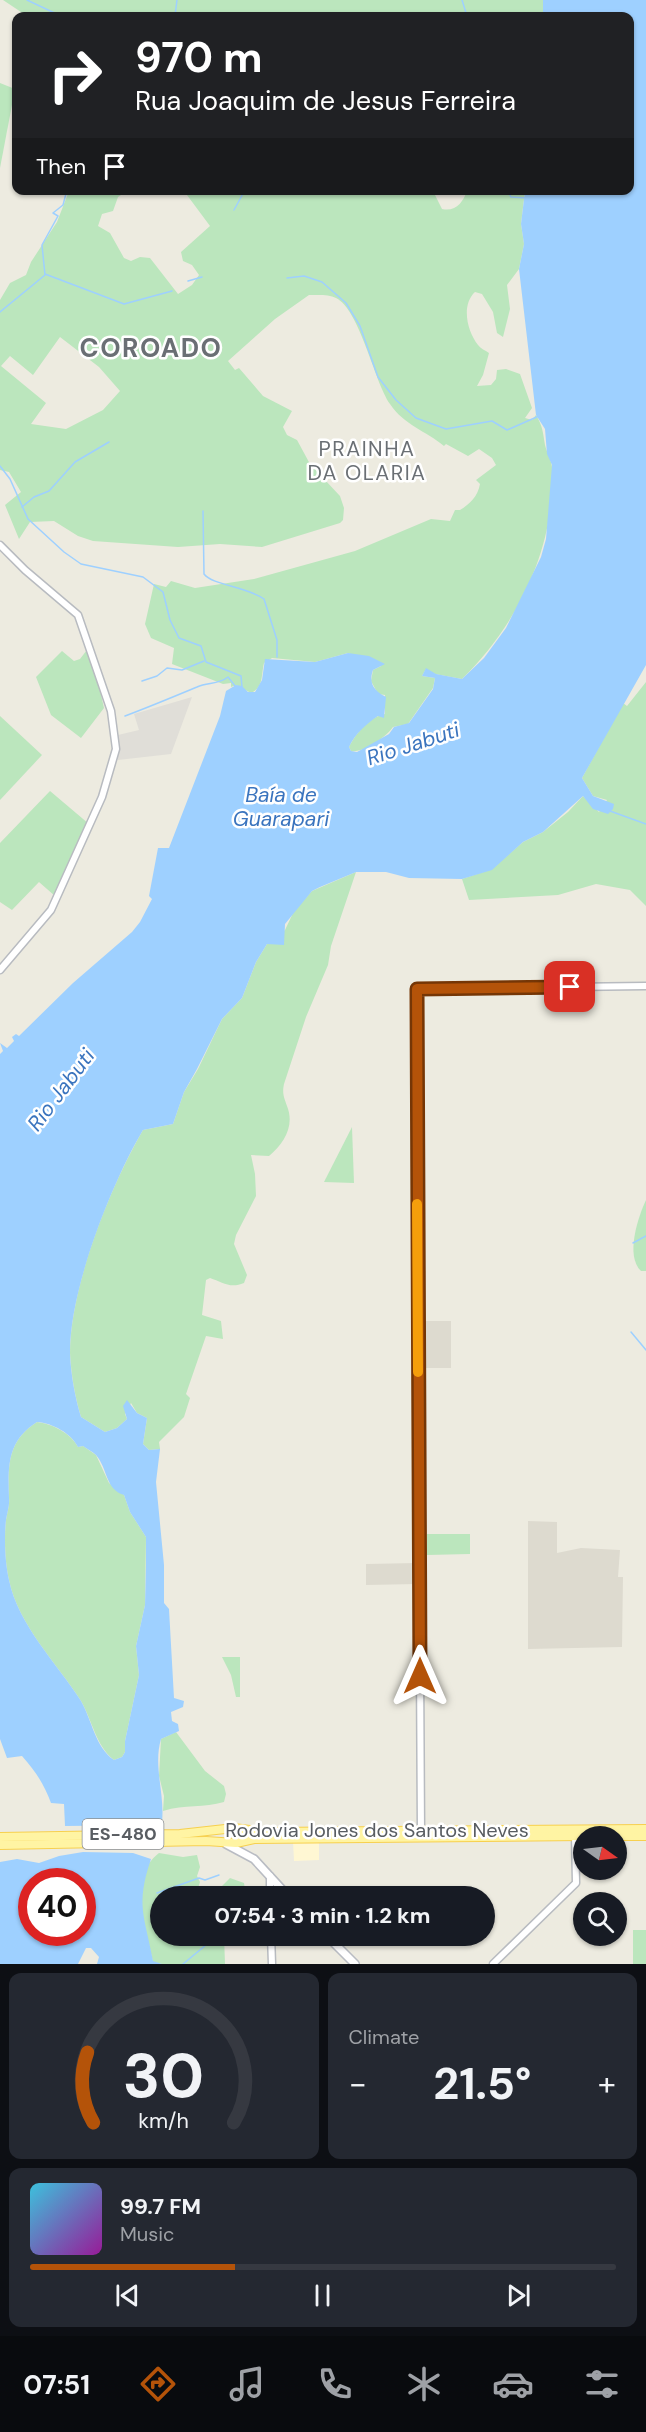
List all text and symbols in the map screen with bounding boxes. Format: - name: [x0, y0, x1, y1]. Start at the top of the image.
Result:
- text: 970 m: [135, 30, 263, 85]
- icon: right: [36, 36, 114, 114]
- text: Rua Joaquim de Jesus Ferreira: [135, 83, 516, 118]
- icon: arrive: [98, 150, 131, 183]
- text: Then: [36, 152, 86, 181]
- district label: COROADO: [80, 331, 222, 365]
- district label: PRAINHA DA OLARIA: [307, 435, 427, 487]
- water label: Rio Jabuti: [363, 716, 464, 772]
- water label: Baía de Guarapari: [233, 781, 330, 833]
- pin: [544, 961, 595, 1012]
- icon: arrive: [553, 970, 586, 1003]
- water label: Rio Jabuti: [21, 1042, 102, 1137]
- position arrow: [388, 1644, 452, 1708]
- street label: Rodovia Jones dos Santos Neves: [225, 1817, 529, 1843]
- road number: ES-480: [82, 1819, 164, 1849]
- north arrow: [573, 1826, 627, 1880]
- map controls: [573, 1826, 627, 1946]
- speed limit sign: 40: [18, 1868, 96, 1946]
- button: search: [573, 1892, 627, 1946]
- text: 07:54 · 3 min · 1.2 km: [214, 1901, 431, 1930]
- text: Climate: [349, 2024, 419, 2050]
- text: 30: [123, 2035, 205, 2116]
- text: 21.5°: [433, 2054, 531, 2113]
- text: −: [349, 2062, 367, 2105]
- text: +: [598, 2062, 616, 2105]
- text: km/h: [138, 2107, 189, 2135]
- text: 99.7 FM: [120, 2192, 201, 2221]
- text: Music: [120, 2221, 175, 2247]
- icon: previous: [111, 2279, 144, 2312]
- icon: pause: [306, 2279, 339, 2312]
- icon: next: [502, 2279, 535, 2312]
- icon: directions: [137, 2363, 179, 2405]
- icon: music: [226, 2363, 268, 2405]
- icon: phone: [314, 2363, 356, 2405]
- icon: climate: [403, 2363, 445, 2405]
- icon: car: [492, 2363, 534, 2405]
- icon: filters: [581, 2363, 623, 2405]
- text: 07:51: [23, 2367, 90, 2402]

